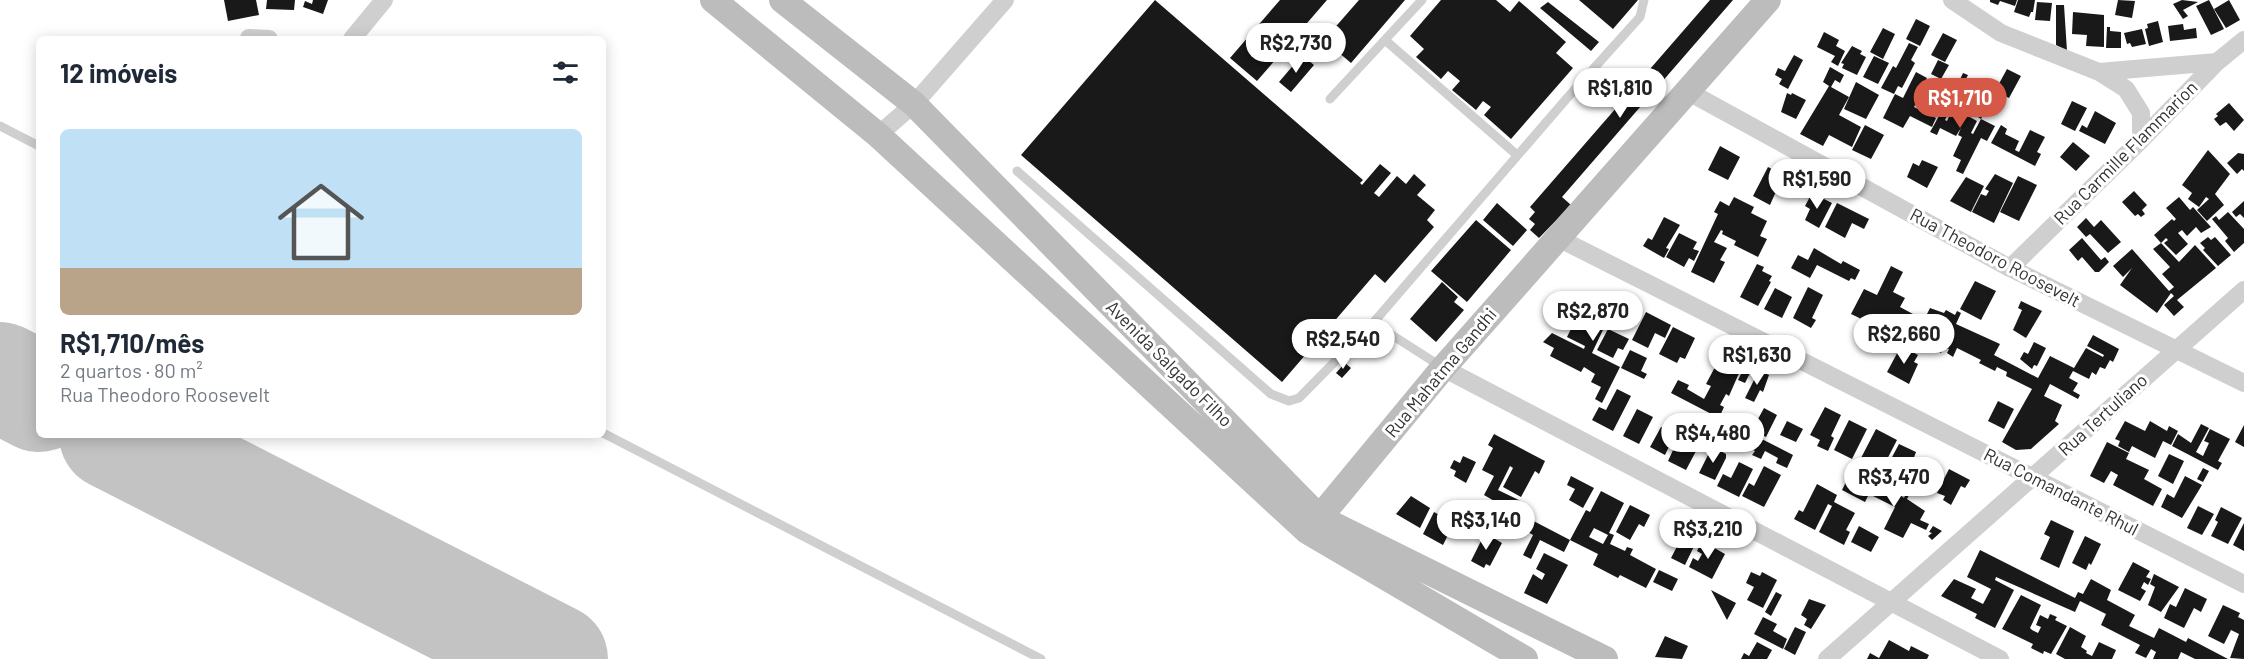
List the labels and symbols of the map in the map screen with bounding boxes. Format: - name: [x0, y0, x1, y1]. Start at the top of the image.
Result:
- pin: R$2,730: [1241, 23, 1351, 74]
- pin: R$1,810: [1565, 68, 1675, 119]
- street label: Rua Carmille Flammarion: [2049, 76, 2202, 229]
- pin: R$1,710: [1905, 78, 2015, 129]
- pin: R$1,590: [1762, 159, 1872, 210]
- street label: Rua Theodoro Roosevelt: [1907, 203, 2084, 311]
- pin: R$2,870: [1538, 291, 1648, 342]
- street label: Avenida Salgado Filho: [1102, 296, 1237, 431]
- street label: Rua Mahatma Gandhi: [1380, 303, 1501, 442]
- pin: R$2,660: [1849, 314, 1959, 365]
- pin: R$2,540: [1288, 319, 1398, 370]
- pin: R$1,630: [1702, 335, 1812, 386]
- street label: Rua Tertuliano: [2053, 368, 2151, 460]
- pin: R$4,480: [1658, 413, 1768, 464]
- street label: Rua Comandante Rhul: [1980, 443, 2142, 540]
- pin: R$3,470: [1839, 457, 1949, 508]
- pin: R$3,140: [1431, 500, 1541, 551]
- pin: R$3,210: [1653, 509, 1763, 560]

